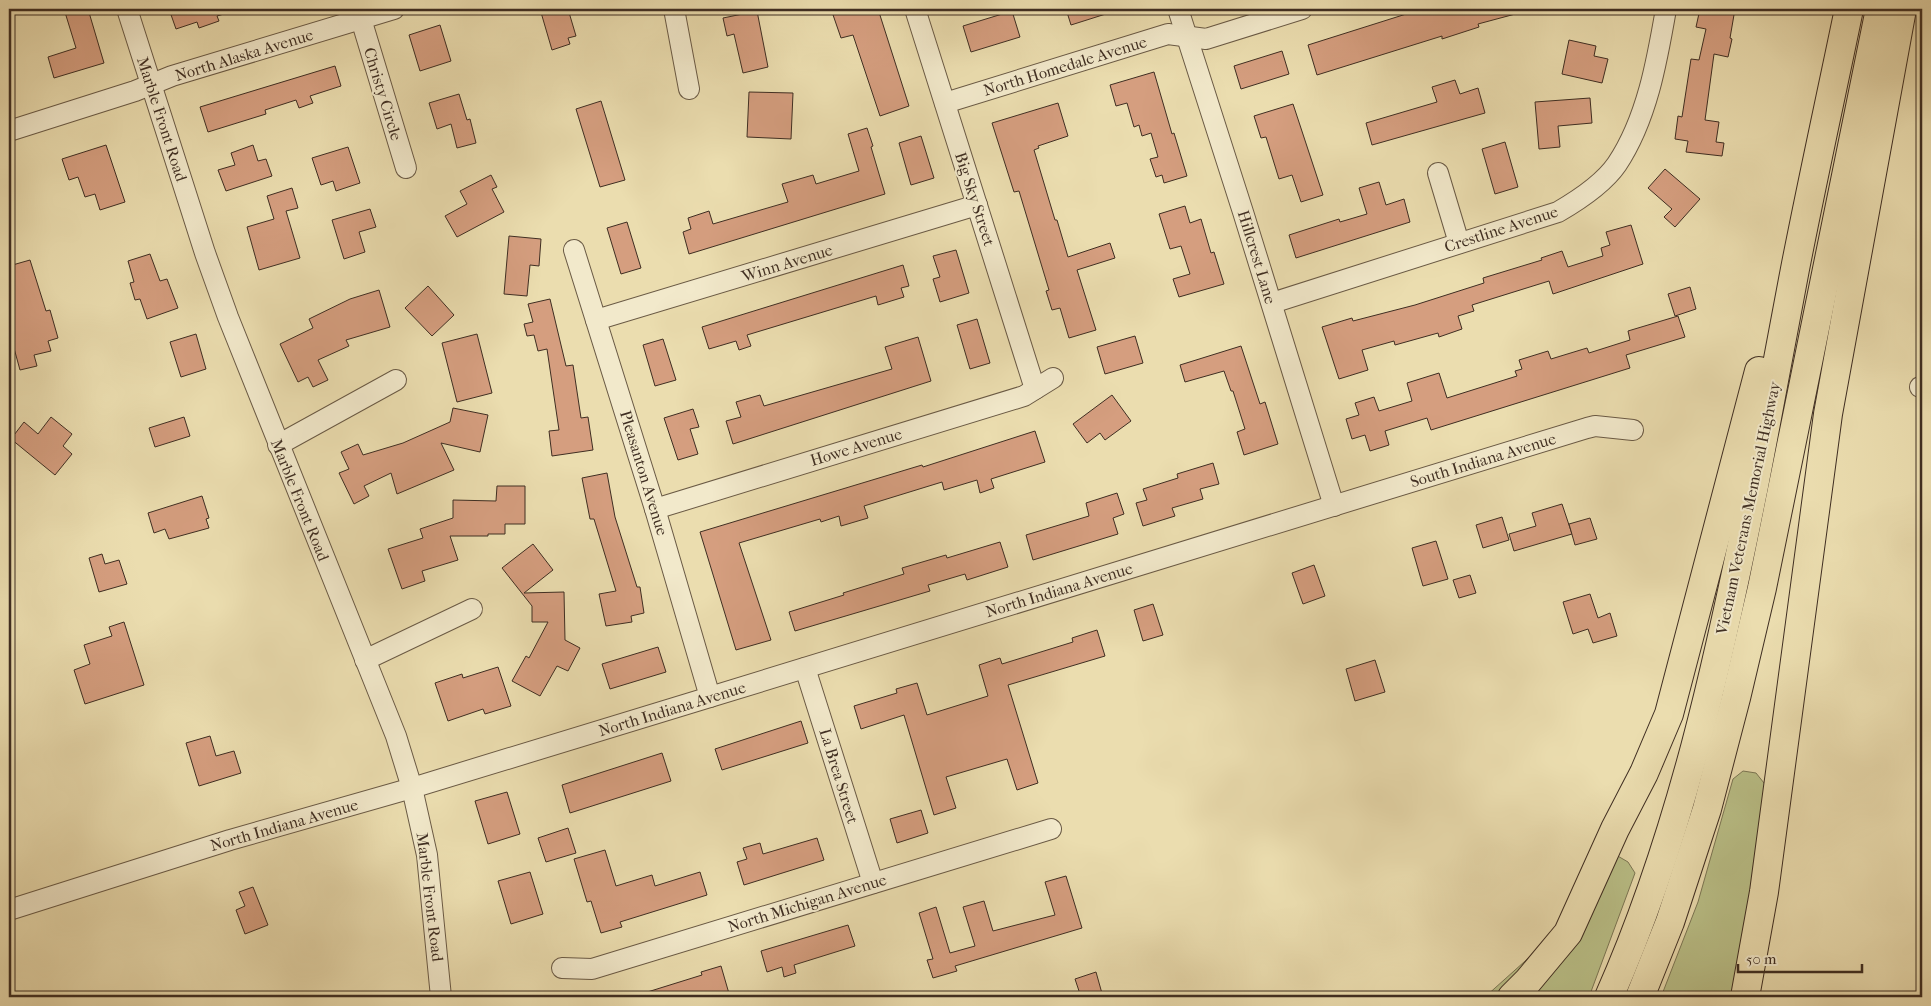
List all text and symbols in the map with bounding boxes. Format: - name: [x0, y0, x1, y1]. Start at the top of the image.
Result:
- street label: North Alaska Avenue: [173, 25, 316, 85]
- street label: North Homedale Avenue: [981, 32, 1149, 100]
- street label: Christy Circle: [360, 45, 406, 143]
- street label: Marble Front Road: [133, 54, 191, 184]
- street label: Big Sky Street: [951, 150, 999, 249]
- street label: Crestline Avenue: [1442, 202, 1560, 256]
- street label: Hillcrest Lane: [1234, 208, 1280, 306]
- street label: Winn Avenue: [738, 240, 835, 286]
- street label: Vietnam Veterans Memorial Highway: [1712, 379, 1784, 637]
- street label: Pleasanton Avenue: [616, 408, 672, 538]
- street label: Howe Avenue: [808, 424, 904, 470]
- street label: South Indiana Avenue: [1408, 429, 1558, 491]
- street label: Marble Front Road: [267, 436, 333, 564]
- street label: North Indiana Avenue: [983, 559, 1135, 621]
- street label: North Indiana Avenue: [596, 678, 748, 740]
- street label: La Brea Street: [815, 726, 863, 826]
- street label: North Indiana Avenue: [208, 795, 360, 855]
- street label: Marble Front Road: [413, 831, 447, 963]
- street label: North Michigan Avenue: [725, 870, 889, 936]
- scale bar: [1738, 941, 1862, 973]
- text: 50 m: [1746, 950, 1777, 968]

